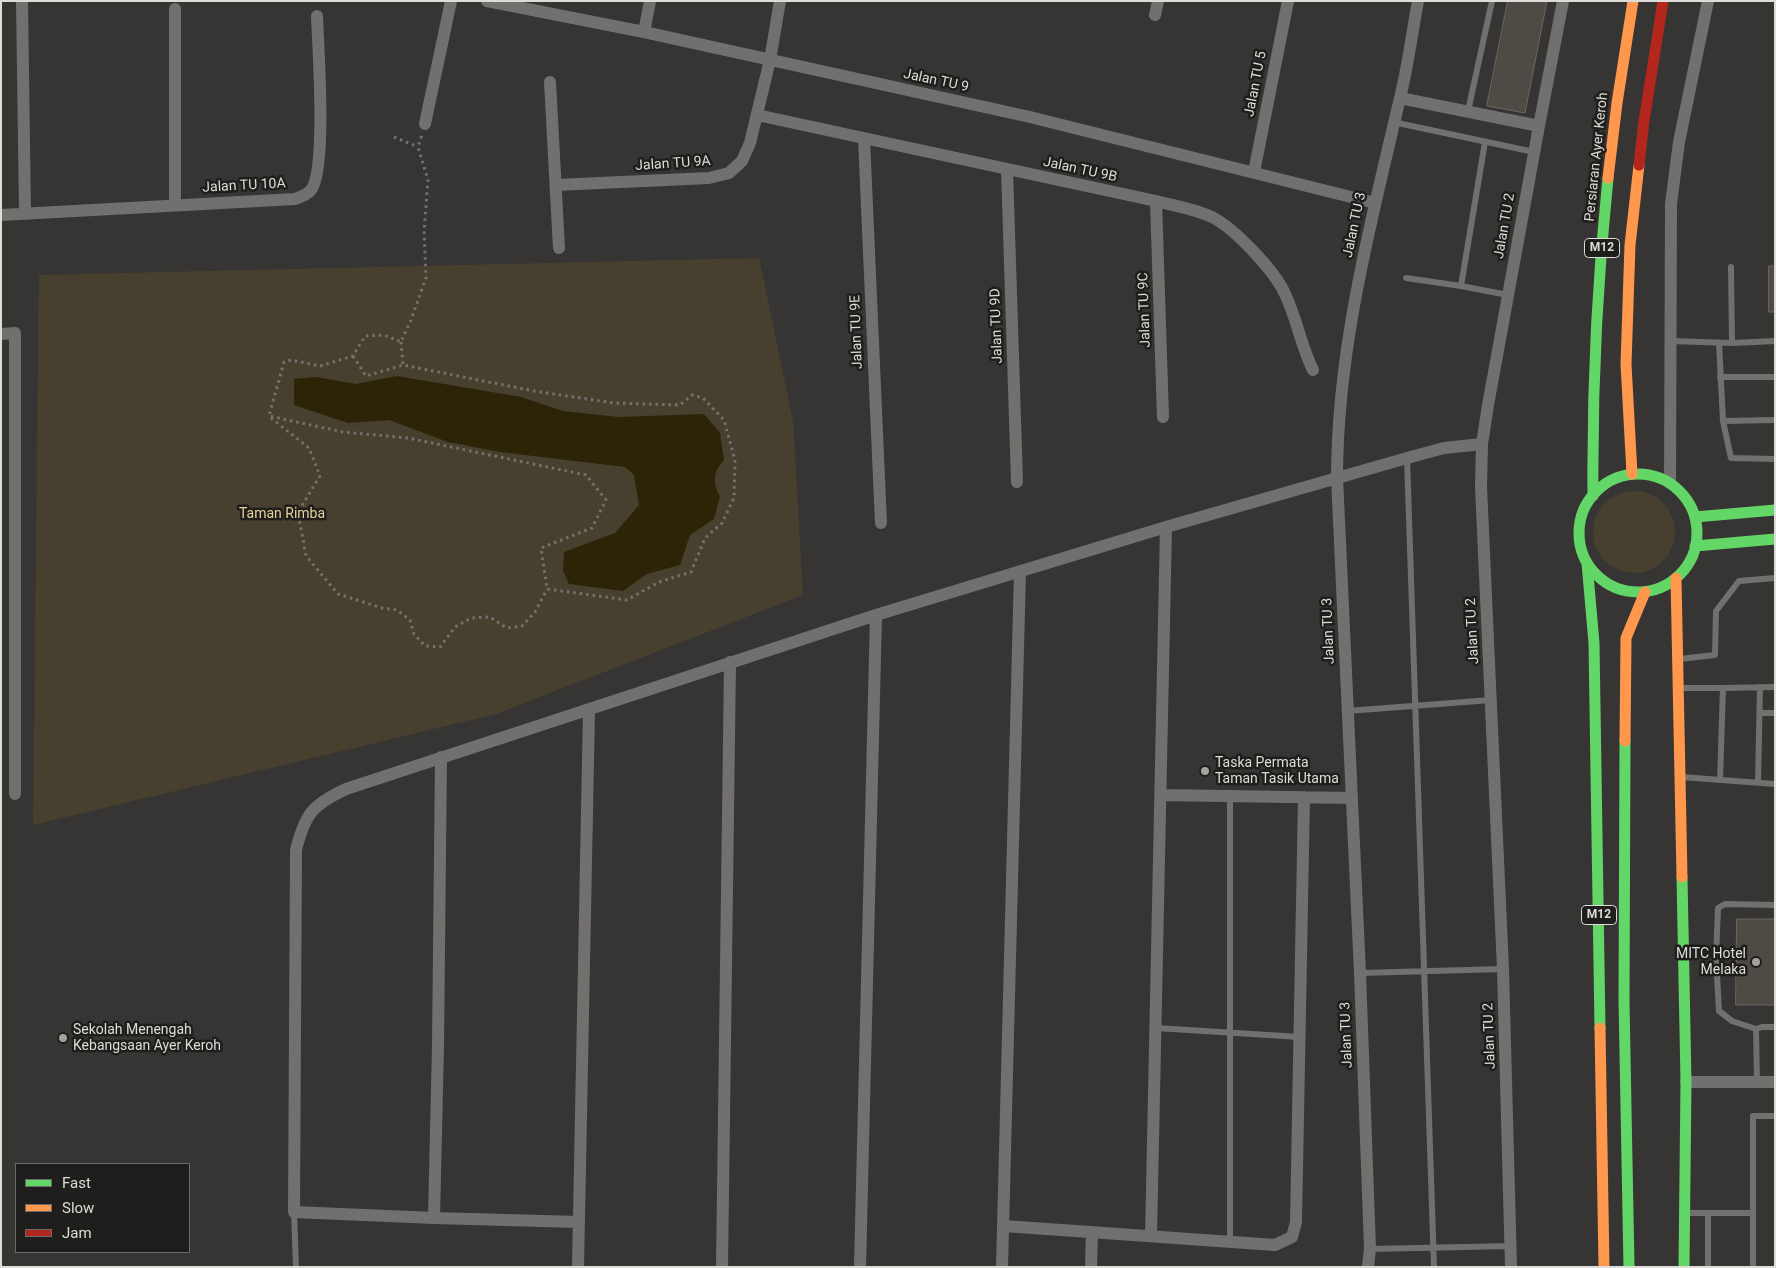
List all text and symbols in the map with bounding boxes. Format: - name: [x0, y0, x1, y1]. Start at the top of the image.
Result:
- street label: Jalan TU 5: [1241, 50, 1271, 118]
- street label: Jalan TU 9: [902, 66, 970, 96]
- street label: Persiaran Ayer Keroh: [1582, 92, 1612, 222]
- street label: Jalan TU 9A: [635, 153, 711, 175]
- street label: Jalan TU 9B: [1042, 154, 1118, 186]
- street label: Jalan TU 10A: [202, 175, 286, 197]
- street label: Jalan TU 3: [1340, 191, 1370, 259]
- street label: Jalan TU 2: [1491, 192, 1519, 260]
- road number: M12: [1584, 238, 1620, 258]
- street label: Jalan TU 9C: [1135, 272, 1155, 348]
- street label: Jalan TU 9D: [987, 288, 1007, 364]
- street label: Jalan TU 9E: [847, 295, 867, 369]
- park label: Taman Rimba: [239, 506, 325, 522]
- street label: Jalan TU 2: [1463, 597, 1483, 665]
- street label: Jalan TU 3: [1319, 598, 1339, 664]
- place label: Taska Permata Taman Tasik Utama: [1215, 755, 1339, 788]
- marker: Taska Permata Taman Tasik Utama: [1199, 765, 1211, 777]
- road number: M12: [1582, 906, 1616, 924]
- place label: MITC Hotel Melaka: [1676, 946, 1746, 979]
- marker: MITC Hotel Melaka: [1750, 956, 1762, 968]
- street label: Jalan TU 3: [1337, 1002, 1357, 1068]
- street label: Jalan TU 2: [1480, 1003, 1500, 1069]
- place label: Sekolah Menengah Kebangsaan Ayer Keroh: [73, 1022, 221, 1054]
- marker: Sekolah Menengah Kebangsaan Ayer Keroh: [57, 1032, 69, 1044]
- legend: [15, 1163, 190, 1253]
- text: Fast: [62, 1174, 91, 1192]
- text: Slow: [62, 1199, 94, 1217]
- text: Jam: [62, 1224, 92, 1242]

